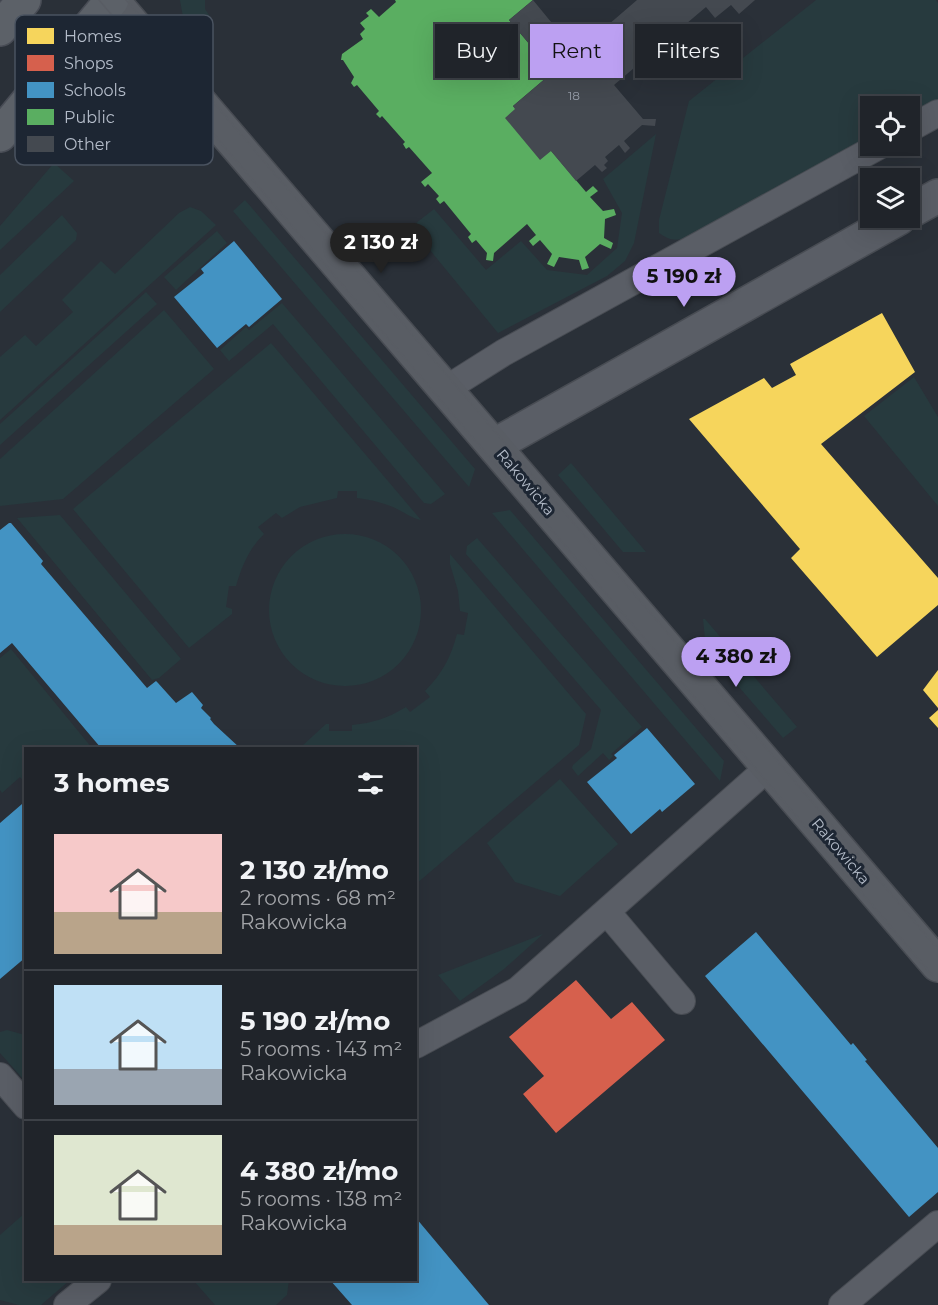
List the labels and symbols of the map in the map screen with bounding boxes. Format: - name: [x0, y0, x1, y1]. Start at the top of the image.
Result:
- legend: [15, 15, 213, 165]
- text: Homes: [64, 27, 122, 46]
- text: Shops: [64, 54, 114, 73]
- text: Schools: [64, 81, 126, 100]
- house number: 18: [568, 88, 580, 103]
- text: Public: [64, 108, 115, 127]
- text: Other: [64, 135, 111, 154]
- pin: 2 130 zł: [319, 223, 443, 274]
- pin: 5 190 zł: [622, 257, 746, 308]
- street label: Rakowicka: [493, 445, 559, 519]
- pin: 4 380 zł: [674, 637, 798, 688]
- street label: Rakowicka: [808, 814, 874, 888]

